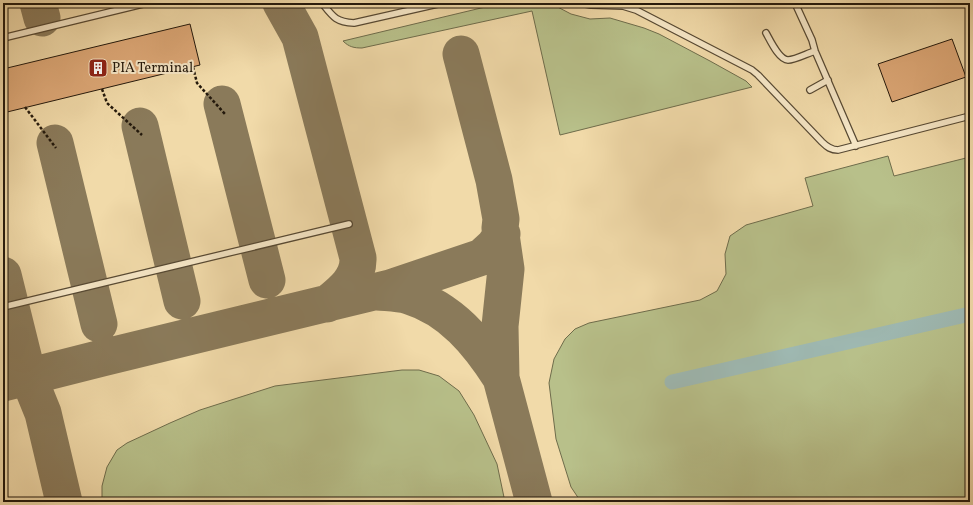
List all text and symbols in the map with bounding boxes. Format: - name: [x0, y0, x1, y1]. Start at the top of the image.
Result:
- building icon: PIA Terminal: [87, 57, 109, 79]
- place label: PIA Terminal: [112, 59, 193, 78]

